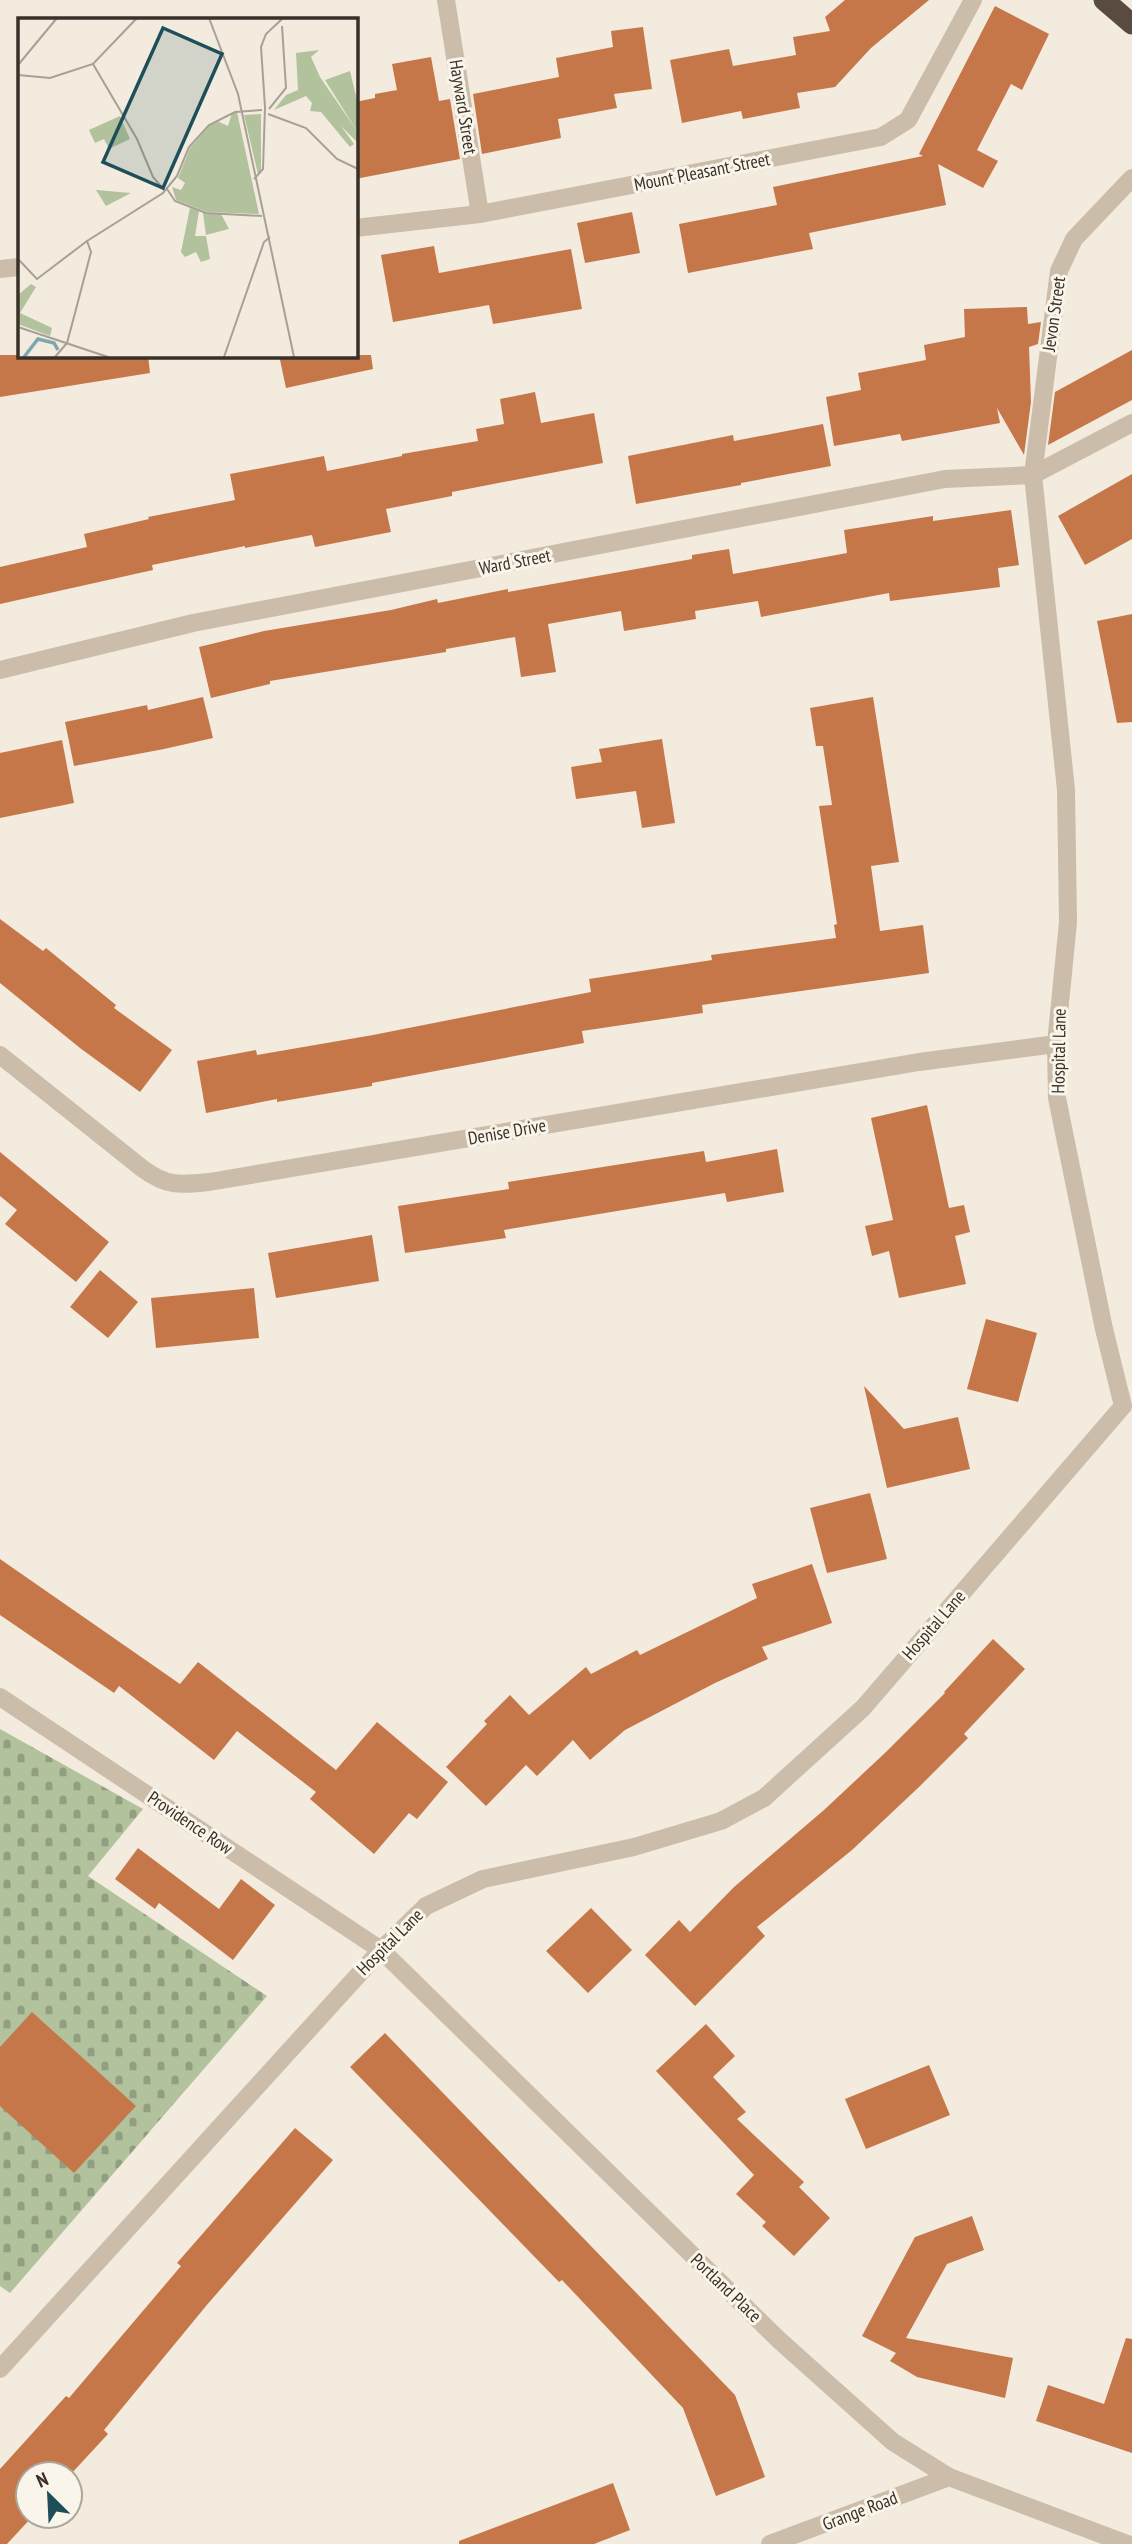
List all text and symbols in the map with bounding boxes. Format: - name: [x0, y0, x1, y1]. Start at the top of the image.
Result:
- inset map: [18, 18, 357, 357]
- street label: Hayward Street: [445, 58, 482, 156]
- street label: Mount Pleasant Street: [632, 147, 772, 196]
- street label: Jevon Street: [1037, 275, 1070, 354]
- street label: Ward Street: [477, 543, 553, 580]
- street label: Hospital Lane: [1046, 1008, 1071, 1094]
- street label: Denise Drive: [466, 1113, 548, 1150]
- street label: Hospital Lane: [897, 1585, 970, 1664]
- street label: Providence Row: [143, 1786, 238, 1860]
- street label: Hospital Lane: [351, 1903, 428, 1980]
- street label: Portland Place: [686, 2248, 767, 2327]
- north arrow: [14, 2460, 84, 2530]
- text: N: [33, 2466, 52, 2493]
- street label: Grange Road: [819, 2486, 901, 2535]

